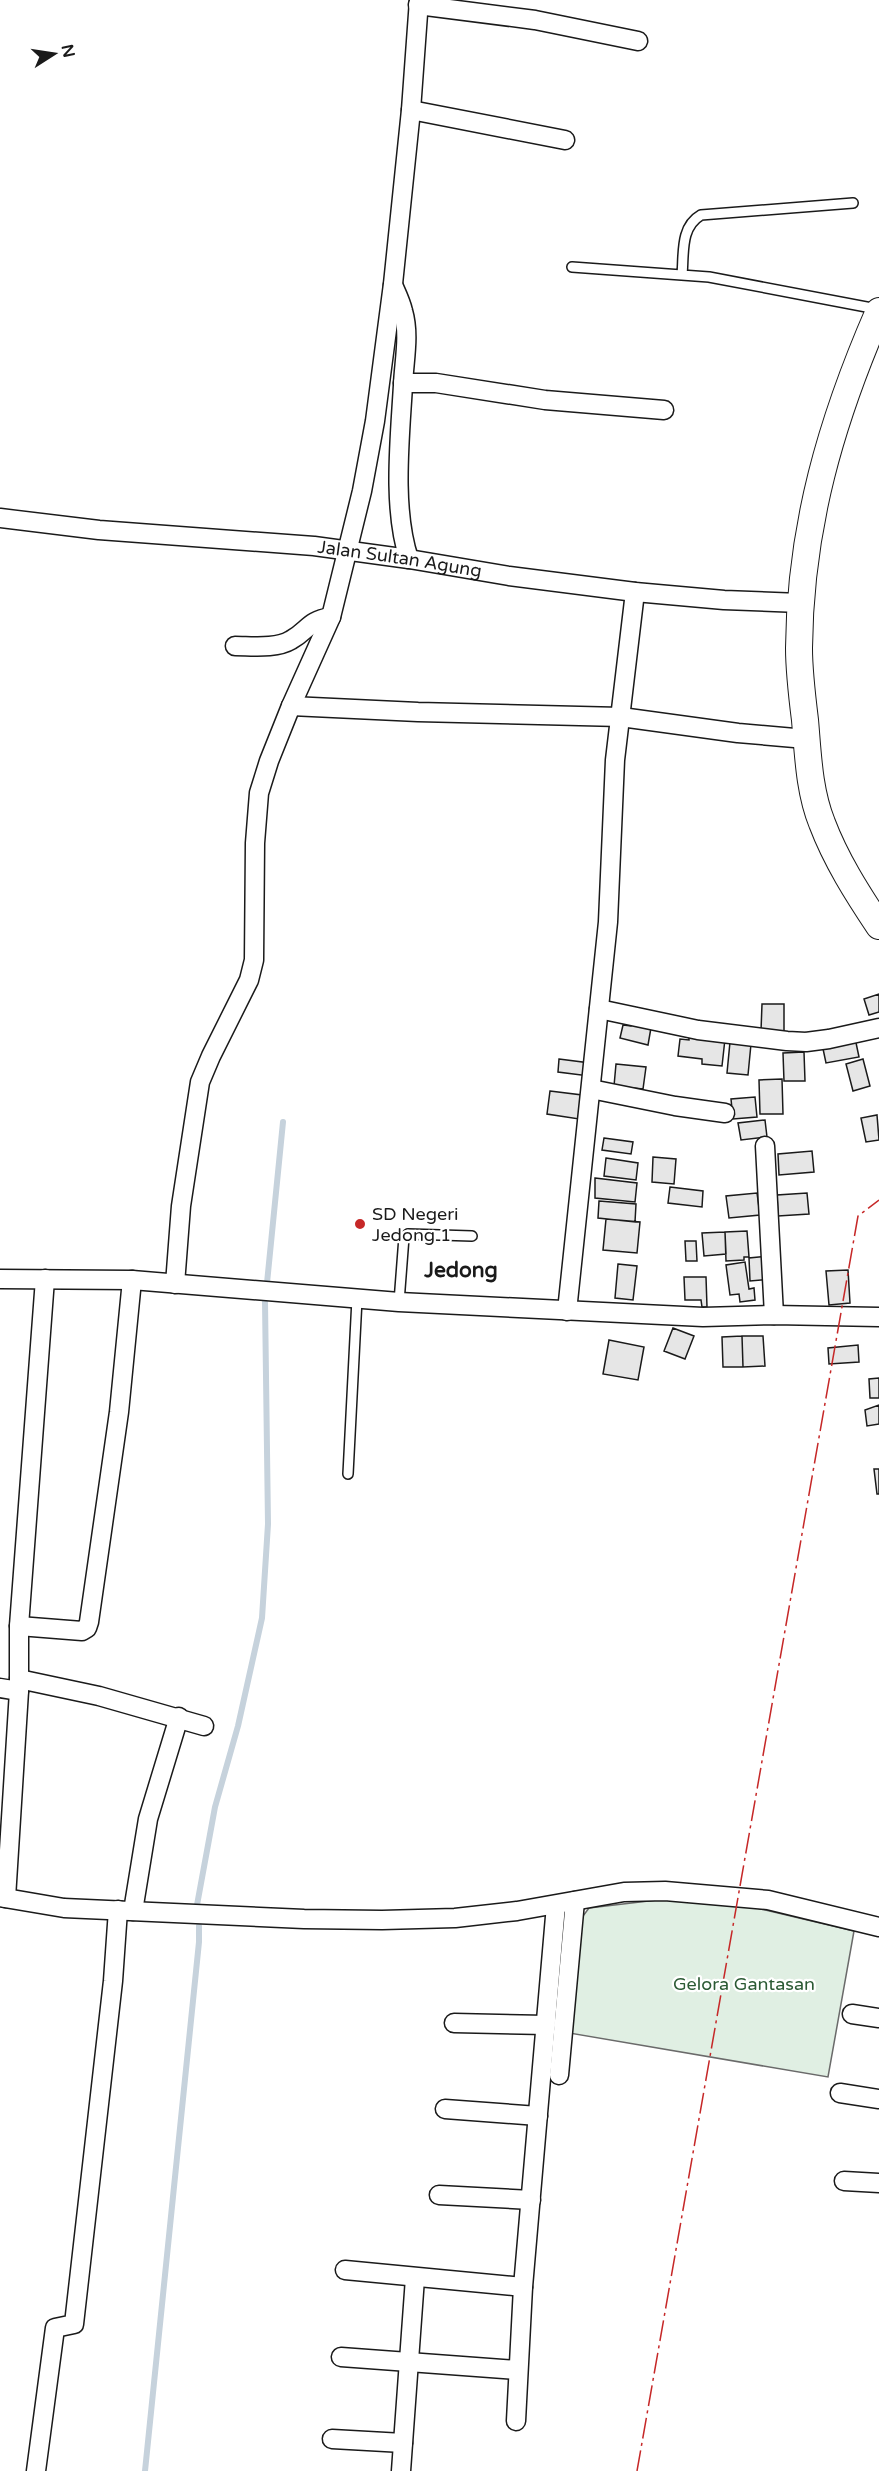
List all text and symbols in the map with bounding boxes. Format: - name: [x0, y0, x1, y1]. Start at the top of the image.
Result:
- north arrow: [24, 24, 84, 84]
- text: N: [57, 43, 79, 59]
- street label: Jalan Sultan Agung: [316, 536, 483, 582]
- place label: SD Negeri Jedong 1: [372, 1203, 459, 1246]
- marker: SD Negeri Jedong 1: [353, 1217, 367, 1231]
- district label: Jedong: [423, 1258, 498, 1283]
- park label: Gelora Gantasan: [673, 1973, 815, 1995]

